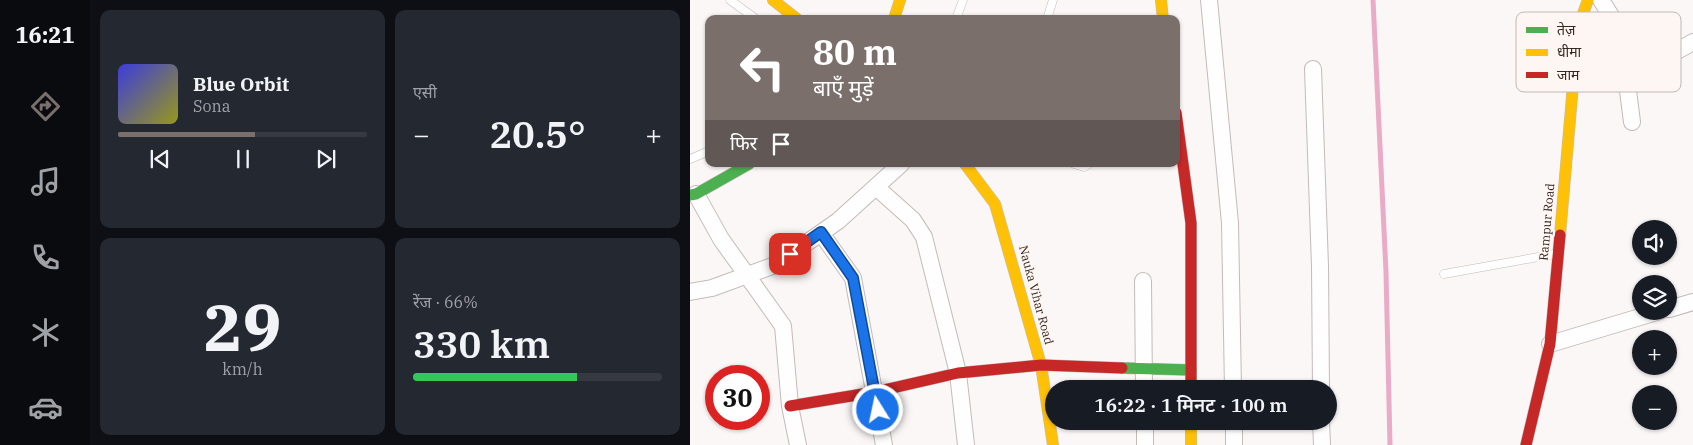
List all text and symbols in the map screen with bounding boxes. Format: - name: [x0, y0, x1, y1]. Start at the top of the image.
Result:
- legend: [1516, 12, 1681, 92]
- text: 16:21: [15, 20, 75, 49]
- text: तेज़: [1557, 21, 1576, 39]
- text: 80 m: [813, 29, 897, 75]
- icon: left: [730, 35, 795, 100]
- text: धीमा: [1557, 43, 1582, 61]
- text: जाम: [1557, 66, 1580, 84]
- text: Blue Orbit: [193, 72, 289, 96]
- text: बाएँ मुड़ें: [813, 73, 873, 102]
- text: एसी: [413, 82, 437, 102]
- icon: directions: [28, 89, 63, 124]
- text: Sona: [193, 96, 230, 116]
- text: 20.5°: [489, 109, 586, 158]
- text: −: [413, 116, 430, 153]
- text: +: [645, 116, 662, 153]
- icon: arrive: [767, 130, 795, 158]
- text: फिर: [730, 131, 757, 155]
- icon: previous: [146, 145, 174, 173]
- icon: pause: [229, 145, 257, 173]
- icon: next: [312, 145, 340, 173]
- icon: music: [28, 164, 63, 199]
- street label: Rampur Road: [1536, 183, 1557, 261]
- map controls: [1632, 220, 1677, 430]
- button: sound: [1632, 220, 1677, 265]
- pin: [769, 233, 811, 275]
- icon: phone: [28, 240, 63, 275]
- icon: arrive: [776, 240, 804, 268]
- street label: Nauka Vihar Road: [1016, 244, 1057, 346]
- button: layers: [1632, 275, 1677, 320]
- text: 29: [203, 284, 282, 369]
- text: रेंज · 66%: [413, 292, 478, 312]
- icon: climate: [28, 315, 63, 350]
- text: 330 km: [413, 319, 550, 368]
- button: +: [1632, 330, 1677, 375]
- text: km/h: [222, 359, 263, 379]
- speed limit sign: 30: [705, 365, 770, 430]
- position arrow: [851, 383, 903, 435]
- button: −: [1632, 385, 1677, 430]
- icon: car: [28, 390, 63, 425]
- text: 16:22 · 1 मिनट · 100 m: [1094, 393, 1288, 417]

